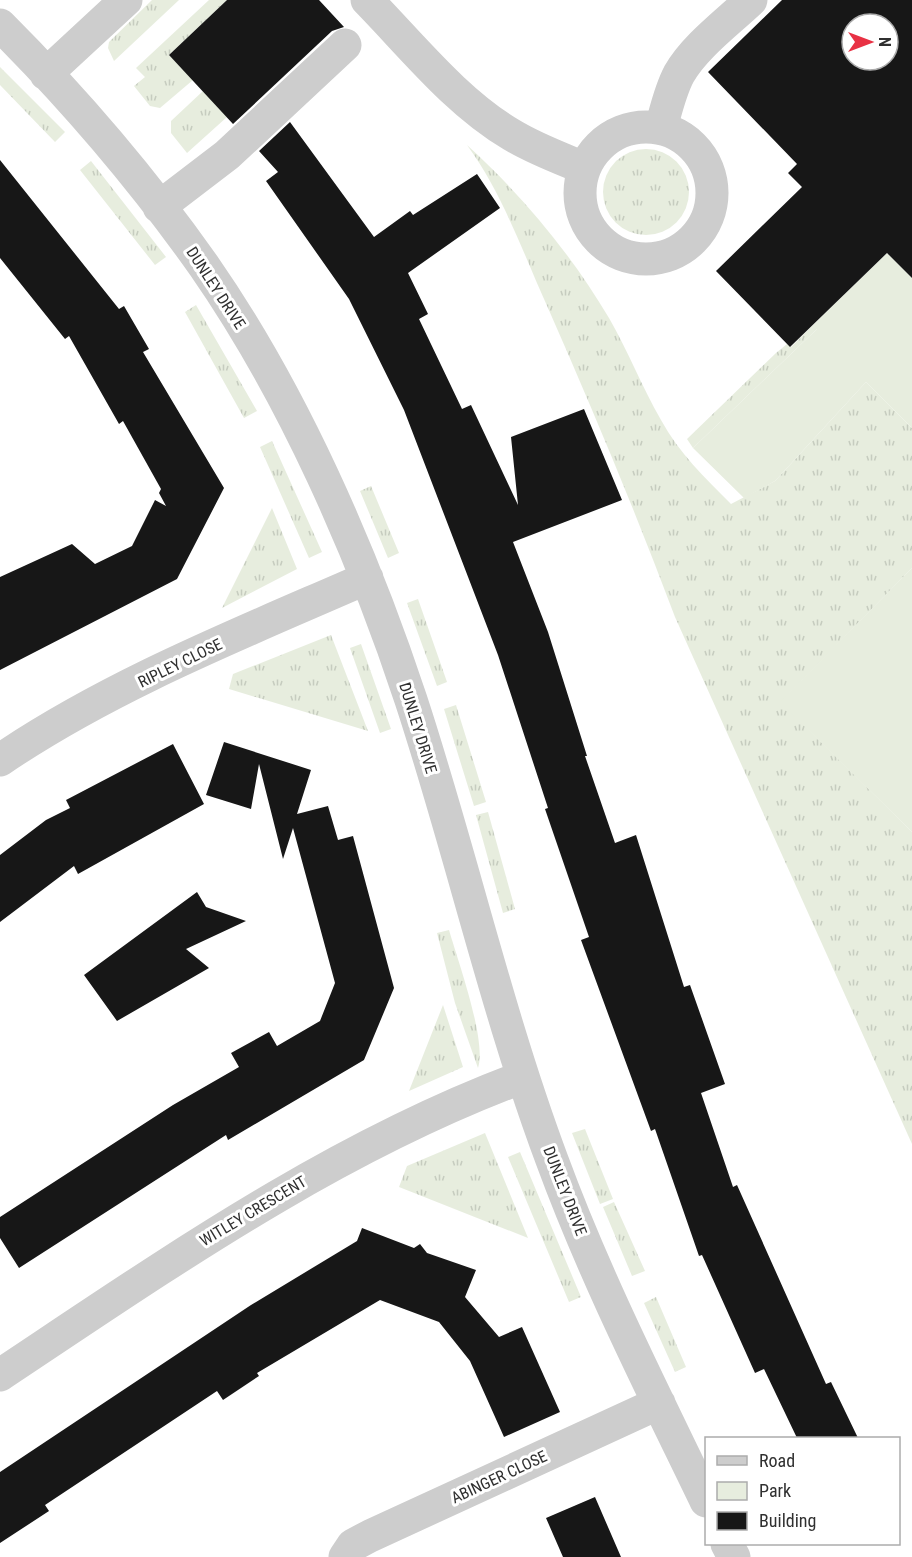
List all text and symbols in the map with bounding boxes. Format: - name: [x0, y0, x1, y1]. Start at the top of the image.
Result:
- north arrow: [840, 12, 900, 72]
- text: N: [875, 37, 894, 47]
- street label: DUNLEY DRIVE: [182, 243, 250, 333]
- street label: RIPLEY CLOSE: [135, 634, 225, 691]
- street label: DUNLEY DRIVE: [395, 680, 441, 776]
- street label: DUNLEY DRIVE: [539, 1144, 591, 1238]
- street label: WITLEY CRESCENT: [196, 1172, 310, 1250]
- legend: [705, 1437, 900, 1545]
- street label: ABINGER CLOSE: [448, 1447, 550, 1507]
- text: Road: [759, 1450, 795, 1471]
- text: Park: [759, 1480, 791, 1501]
- text: Building: [759, 1510, 816, 1531]

